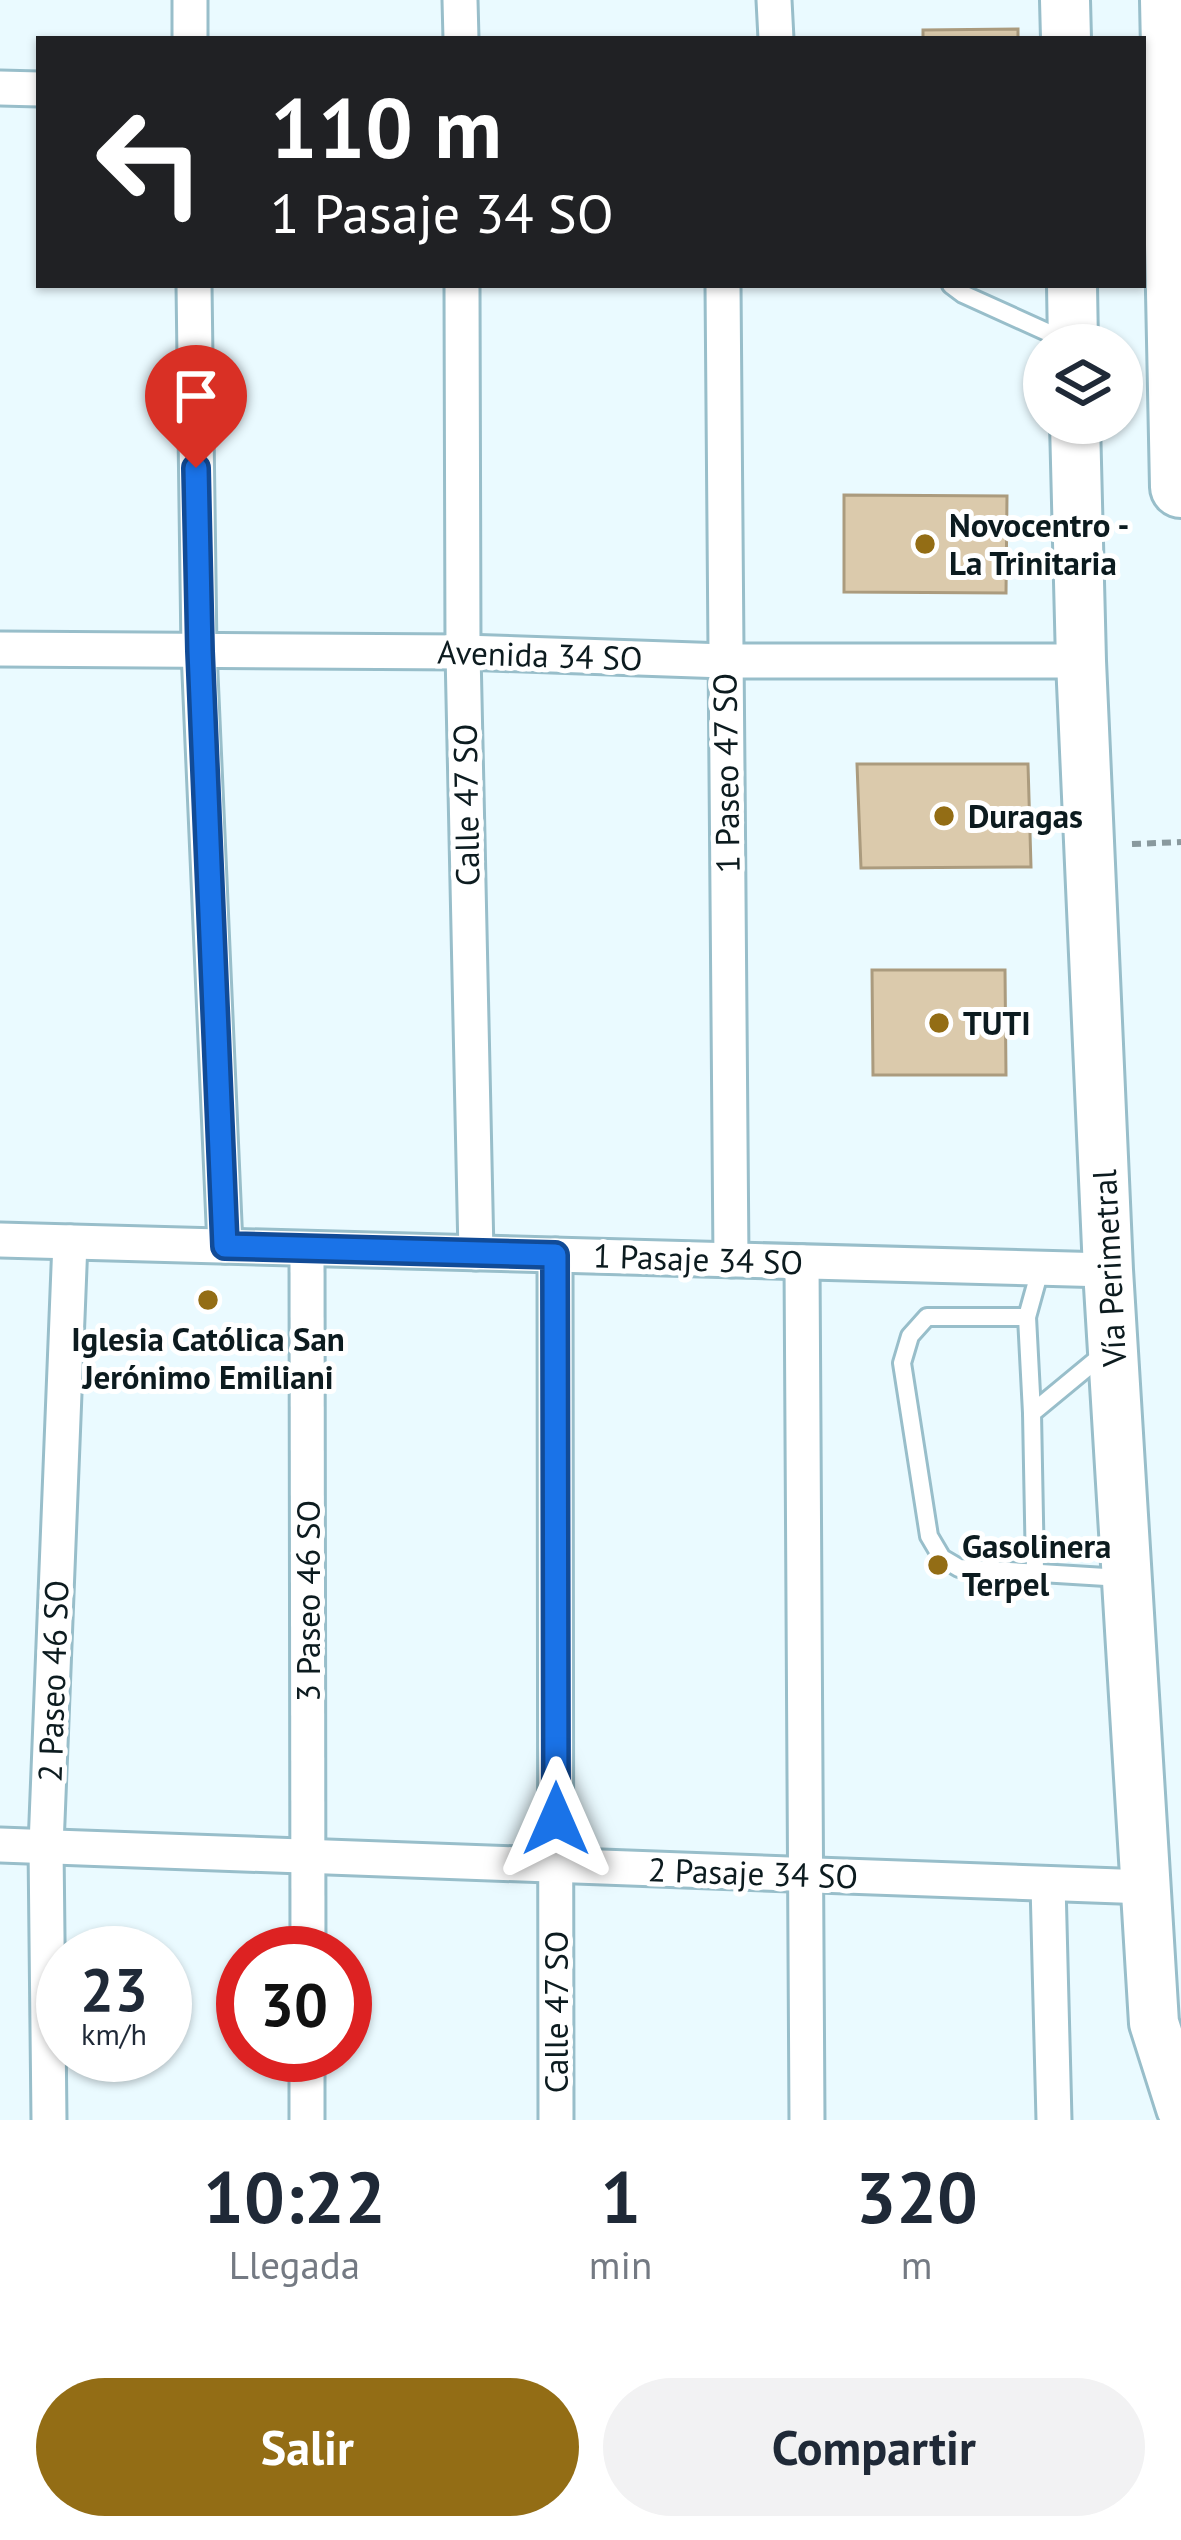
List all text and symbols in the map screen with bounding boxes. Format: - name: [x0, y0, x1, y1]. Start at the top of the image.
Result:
- text: 110 m: [270, 72, 502, 181]
- icon: left: [72, 84, 228, 240]
- text: 1 Pasaje 34 SO: [270, 178, 614, 248]
- map controls: [1023, 324, 1143, 444]
- button: layers: [1023, 324, 1143, 444]
- pin: [145, 345, 247, 468]
- icon: arrive: [163, 363, 229, 429]
- place label: Novocentro - La Trinitaria: [949, 503, 1129, 584]
- marker: Novocentro - La Trinitaria: [912, 531, 938, 557]
- street label: Avenida 34 SO: [437, 629, 643, 680]
- street label: 1 Paseo 47 SO: [702, 672, 749, 874]
- street label: Calle 47 SO: [443, 723, 488, 887]
- place label: Duragas: [968, 794, 1083, 837]
- marker: Duragas: [931, 803, 957, 829]
- place label: TUTI: [963, 1001, 1031, 1044]
- marker: TUTI: [926, 1010, 952, 1036]
- street label: Vía Perimetral: [1082, 1168, 1135, 1369]
- street label: 1 Pasaje 34 SO: [592, 1233, 804, 1284]
- marker: Iglesia Católica San Jerónimo Emiliani: [195, 1287, 221, 1313]
- place label: Iglesia Católica San Jerónimo Emiliani: [71, 1317, 345, 1398]
- street label: 3 Paseo 46 SO: [286, 1500, 329, 1702]
- place label: Gasolinera Terpel: [962, 1524, 1111, 1605]
- marker: Gasolinera Terpel: [925, 1552, 951, 1578]
- street label: 2 Paseo 46 SO: [27, 1579, 78, 1783]
- position arrow: [493, 1756, 619, 1882]
- street label: 2 Pasaje 34 SO: [647, 1847, 859, 1898]
- speed limit sign: 30: [216, 1926, 372, 2082]
- street label: Calle 47 SO: [534, 1931, 577, 2093]
- text: 23: [80, 1950, 148, 2028]
- text: km/h: [81, 2014, 147, 2053]
- text: 10:22: [203, 2150, 386, 2243]
- text: 1: [600, 2150, 641, 2243]
- text: 320: [855, 2150, 978, 2243]
- text: Llegada: [229, 2239, 360, 2290]
- text: min: [589, 2239, 652, 2290]
- text: m: [901, 2239, 932, 2290]
- button: Salir: [36, 2378, 579, 2516]
- button: Compartir: [603, 2378, 1145, 2516]

